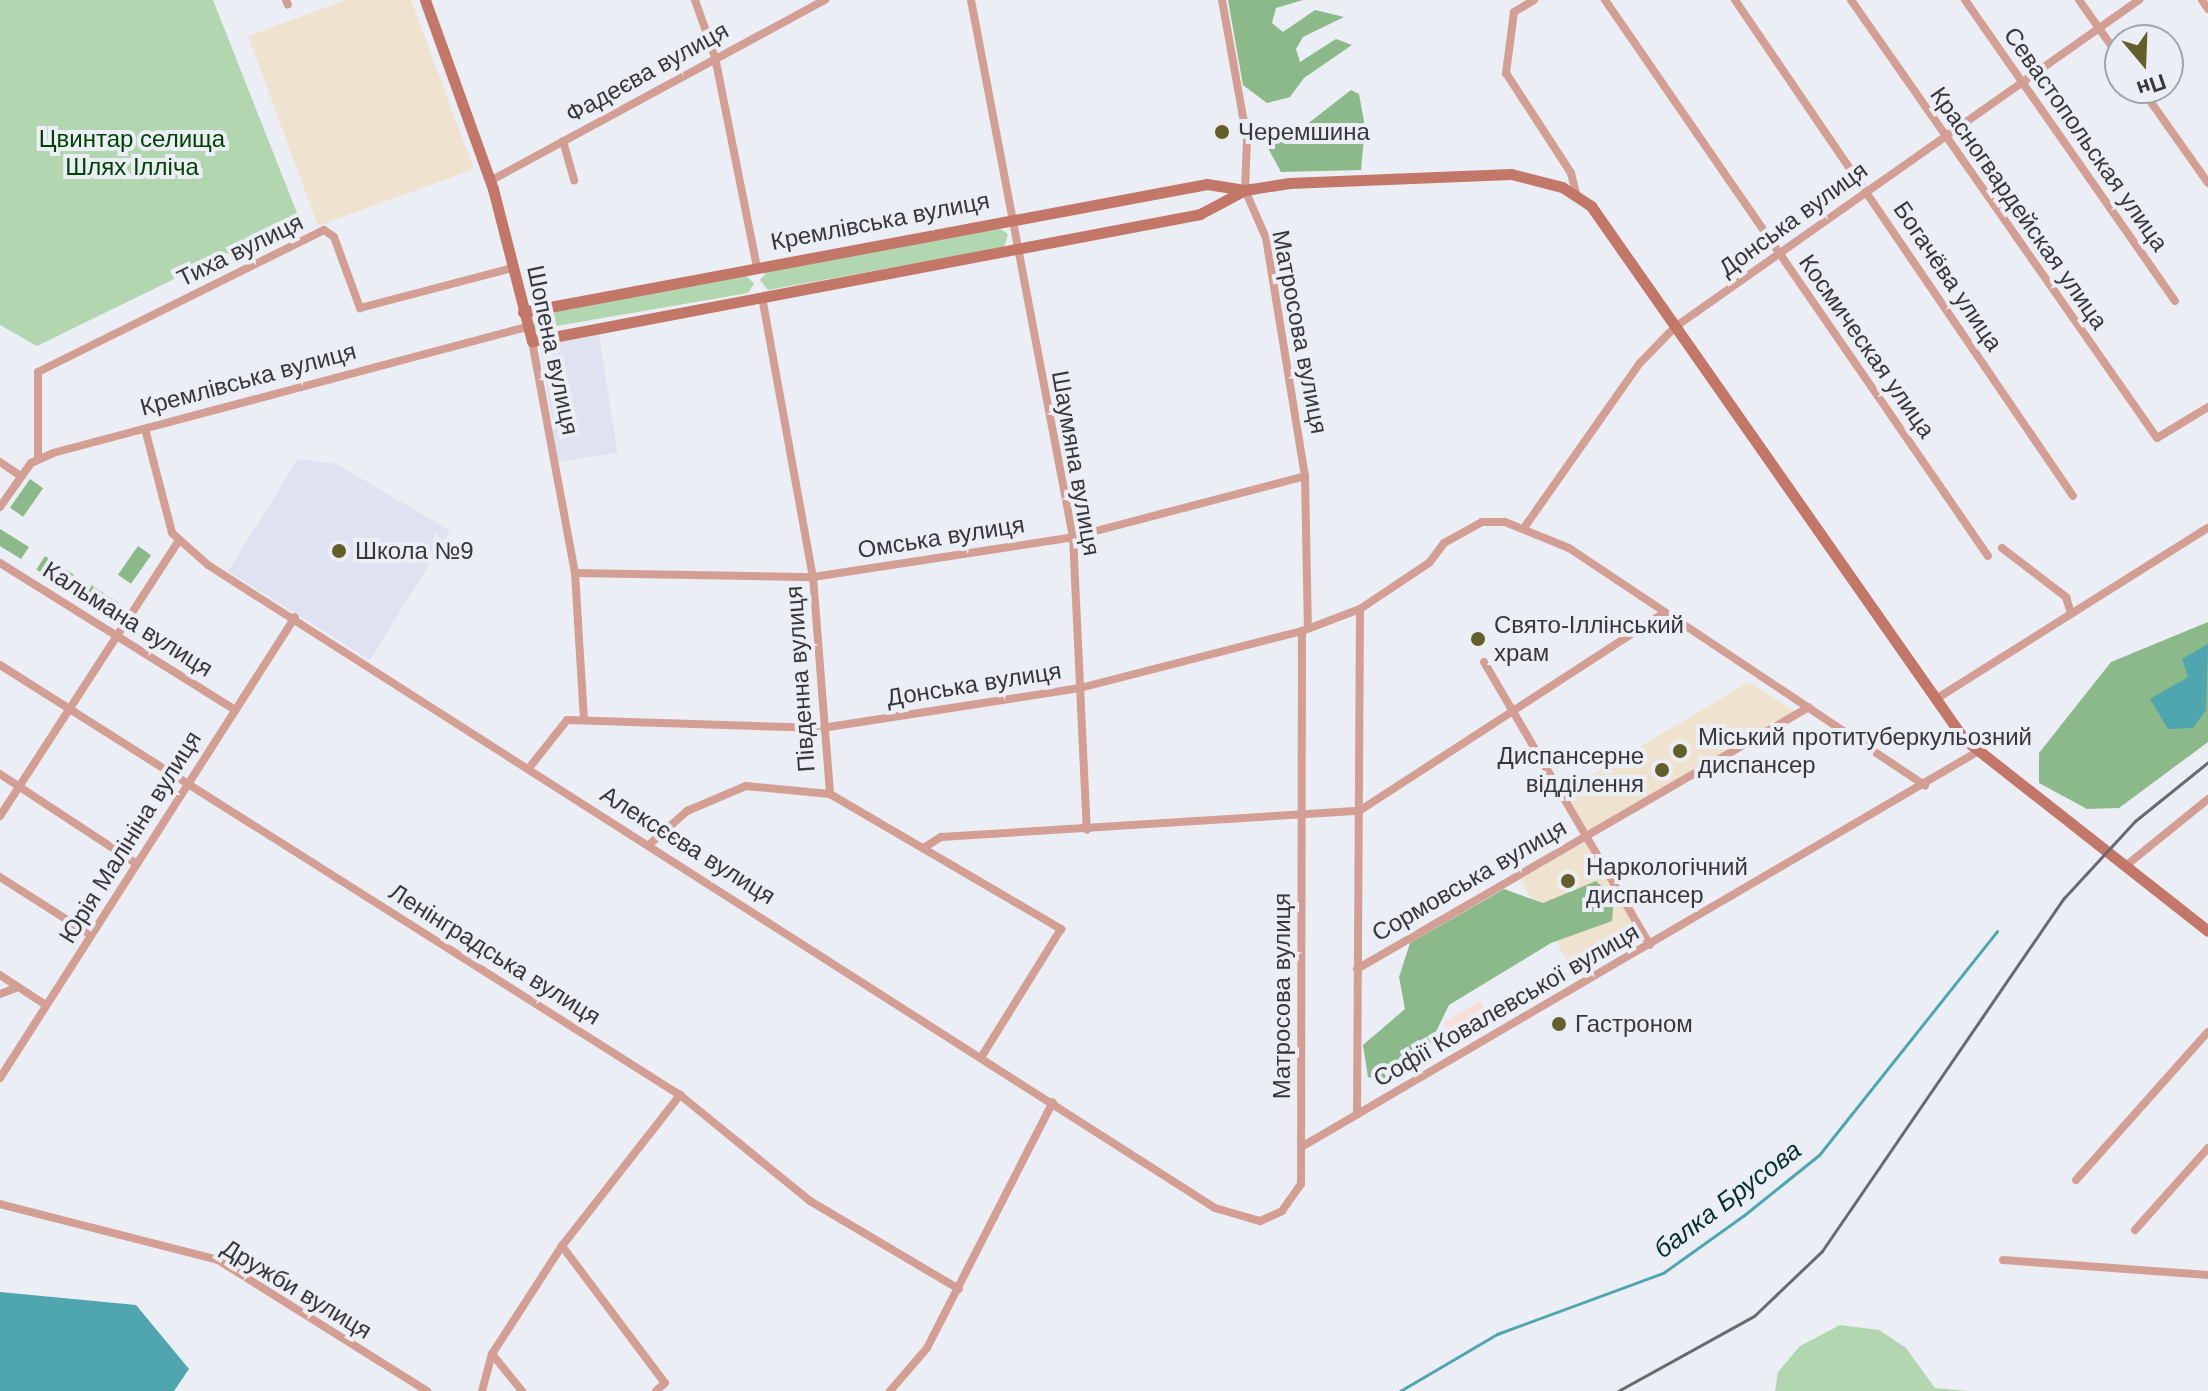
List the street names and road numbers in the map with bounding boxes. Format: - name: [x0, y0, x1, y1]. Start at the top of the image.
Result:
- street label: Фадеєва вулиця: [561, 15, 733, 129]
- street label: Севастопольская улица: [1998, 21, 2174, 257]
- street label: Красногвардейская улица: [1924, 81, 2114, 335]
- street label: Донська вулиця: [1713, 155, 1873, 283]
- street label: Кремлівська вулиця: [768, 186, 992, 256]
- street label: Богачёва улица: [1887, 196, 2009, 356]
- street label: Тиха вулиця: [172, 207, 308, 293]
- street label: Матросова вулиця: [1266, 228, 1334, 436]
- street label: Космическая улица: [1793, 249, 1941, 443]
- street label: Шопена вулиця: [521, 262, 585, 438]
- street label: Кремлівська вулиця: [137, 336, 359, 422]
- street label: Шаумяна вулиця: [1046, 368, 1106, 558]
- street label: Омська вулиця: [856, 510, 1026, 564]
- street label: Кальмана вулиця: [38, 555, 218, 683]
- street label: Південна вулиця: [779, 585, 821, 773]
- street label: Донська вулиця: [885, 656, 1063, 712]
- street label: Юрія Малініна вулиця: [53, 725, 207, 949]
- street label: Алексєєва вулиця: [595, 780, 781, 910]
- street label: Сормовська вулиця: [1367, 813, 1571, 947]
- street label: Ленінградська вулиця: [384, 877, 606, 1031]
- street label: Матросова вулиця: [1268, 893, 1296, 1099]
- street label: Софії Ковалевської вулиця: [1368, 917, 1644, 1093]
- street label: Дружби вулиця: [217, 1233, 377, 1345]

